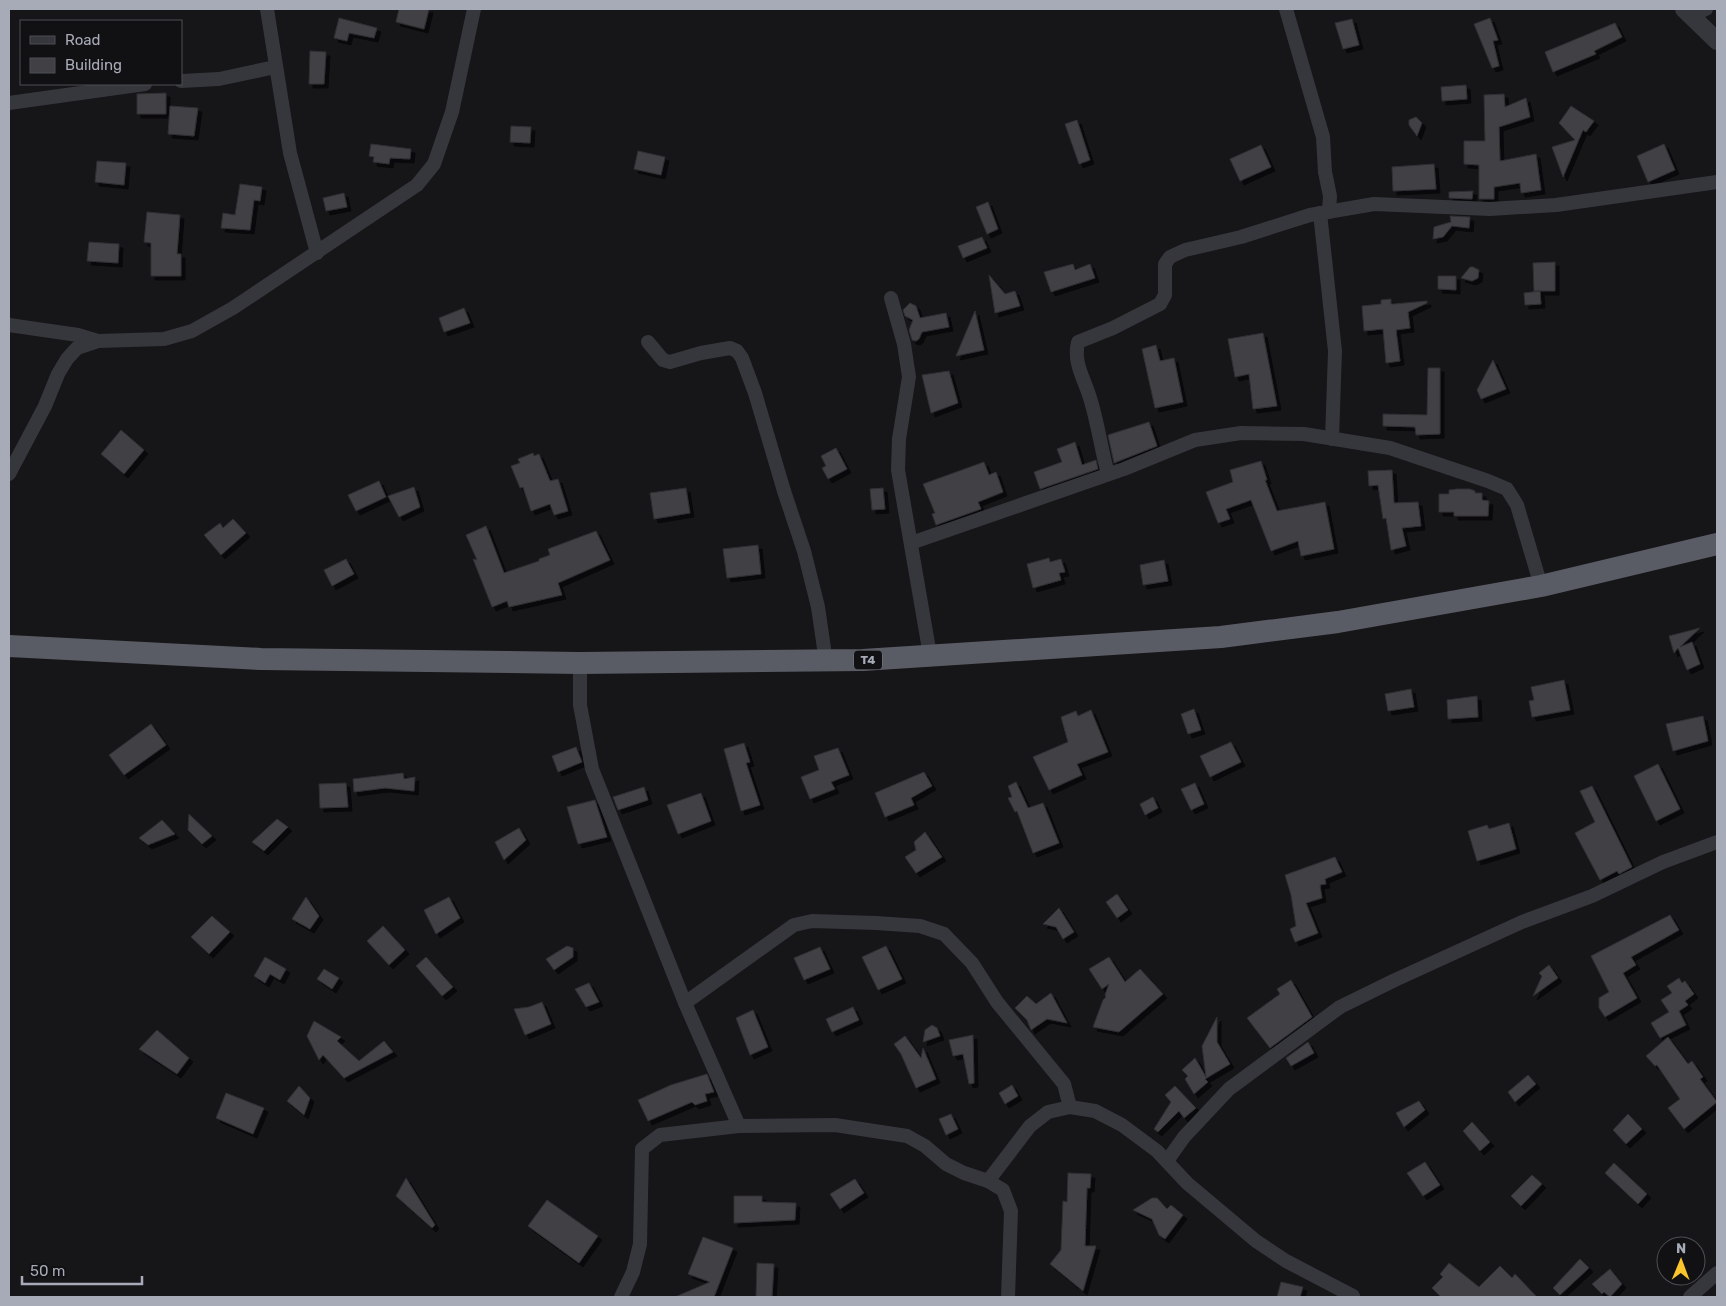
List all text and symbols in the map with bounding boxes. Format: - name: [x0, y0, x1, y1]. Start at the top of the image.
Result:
- legend: [20, 20, 182, 85]
- text: Road: [65, 31, 101, 49]
- text: Building: [65, 56, 122, 74]
- road number: T4: [854, 650, 882, 670]
- north arrow: [1656, 1236, 1706, 1286]
- text: N: [1676, 1240, 1686, 1257]
- scale bar: [22, 1254, 142, 1286]
- text: 50 m: [30, 1262, 65, 1280]

